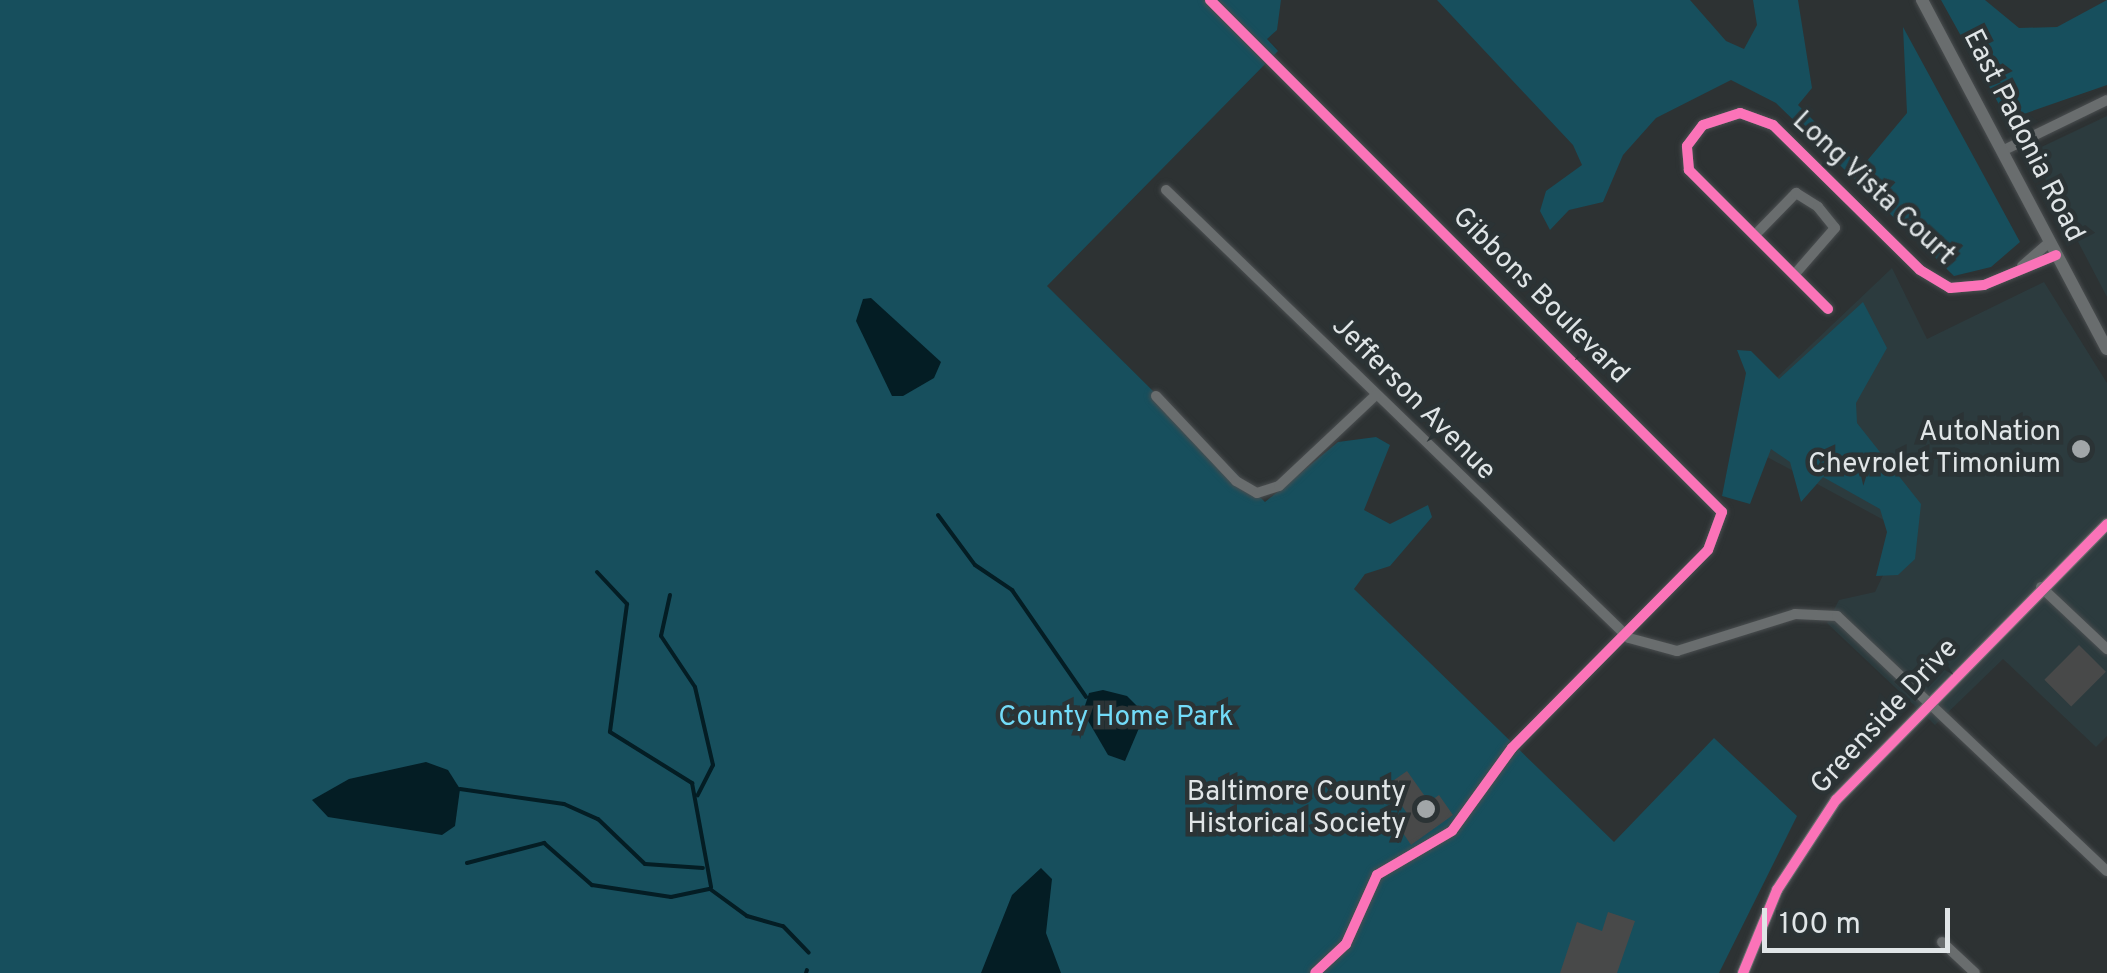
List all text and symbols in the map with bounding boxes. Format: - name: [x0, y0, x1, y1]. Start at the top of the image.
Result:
- street label: East Padonia Road: [1955, 24, 2091, 248]
- street label: Long Vista Court: [1784, 105, 1962, 273]
- street label: Gibbons Boulevard: [1445, 201, 1635, 391]
- street label: Jefferson Avenue: [1324, 310, 1502, 488]
- place label: AutoNation Chevrolet Timonium: [1807, 416, 2061, 482]
- marker: AutoNation Chevrolet Timonium: [2070, 438, 2092, 460]
- street label: Greenside Drive: [1804, 632, 1966, 802]
- park label: County Home Park: [998, 701, 1234, 735]
- place label: Baltimore County Historical Society: [1187, 776, 1406, 842]
- marker: Baltimore County Historical Society: [1415, 798, 1437, 820]
- scale bar: [1767, 888, 1954, 950]
- text: 100 m: [1779, 907, 1861, 944]

